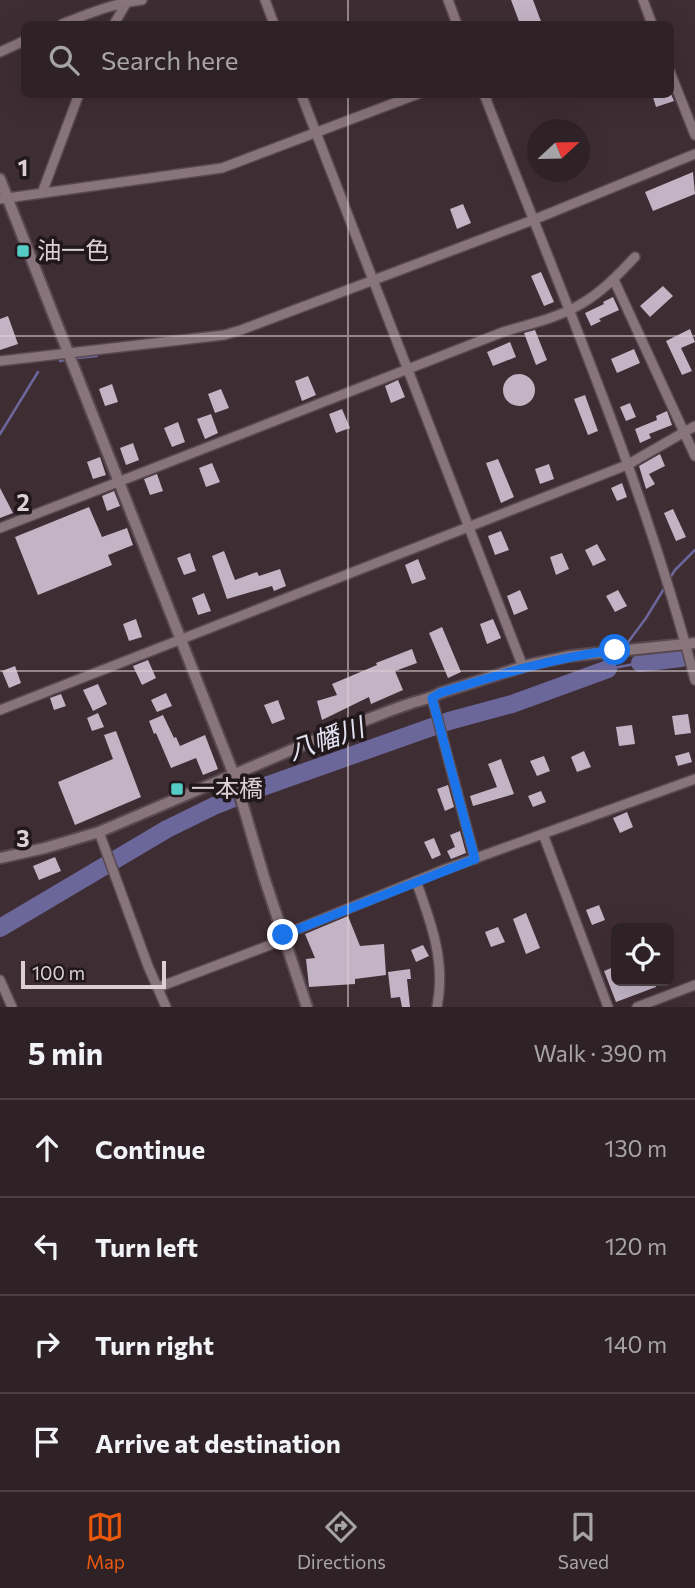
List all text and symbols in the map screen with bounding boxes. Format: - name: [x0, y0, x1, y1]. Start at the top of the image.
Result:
- search box: [21, 21, 674, 98]
- icon: search: [45, 41, 83, 79]
- text: Search here: [101, 44, 239, 75]
- north arrow: [527, 119, 590, 182]
- text: 1: [18, 153, 28, 181]
- place label: 油一色: [37, 235, 109, 264]
- marker: 油一色: [15, 243, 31, 259]
- text: 2: [16, 488, 30, 516]
- route start: [599, 634, 630, 665]
- water label: 八幡川: [284, 709, 370, 765]
- place label: 一本橋: [191, 773, 263, 802]
- marker: 一本橋: [169, 781, 185, 797]
- text: 3: [16, 824, 30, 852]
- route end: [267, 919, 298, 950]
- map controls: [611, 923, 674, 986]
- button: locate: [611, 923, 674, 986]
- scale bar: [21, 958, 166, 990]
- text: 100 m: [32, 961, 85, 984]
- text: 5 min: [28, 1034, 103, 1071]
- text: Walk · 390 m: [534, 1039, 667, 1067]
- icon: ahead: [28, 1129, 66, 1167]
- text: Continue: [95, 1133, 205, 1164]
- text: 130 m: [605, 1134, 667, 1162]
- icon: left: [28, 1227, 66, 1265]
- text: Turn left: [95, 1231, 198, 1262]
- text: 120 m: [605, 1232, 667, 1260]
- icon: right: [28, 1325, 66, 1363]
- text: Turn right: [95, 1329, 214, 1360]
- text: 140 m: [604, 1330, 667, 1358]
- icon: arrive: [28, 1423, 66, 1461]
- text: Arrive at destination: [95, 1427, 341, 1458]
- tab: Map: [86, 1508, 125, 1573]
- tab: Directions: [297, 1508, 386, 1573]
- tab: Saved: [558, 1508, 609, 1573]

